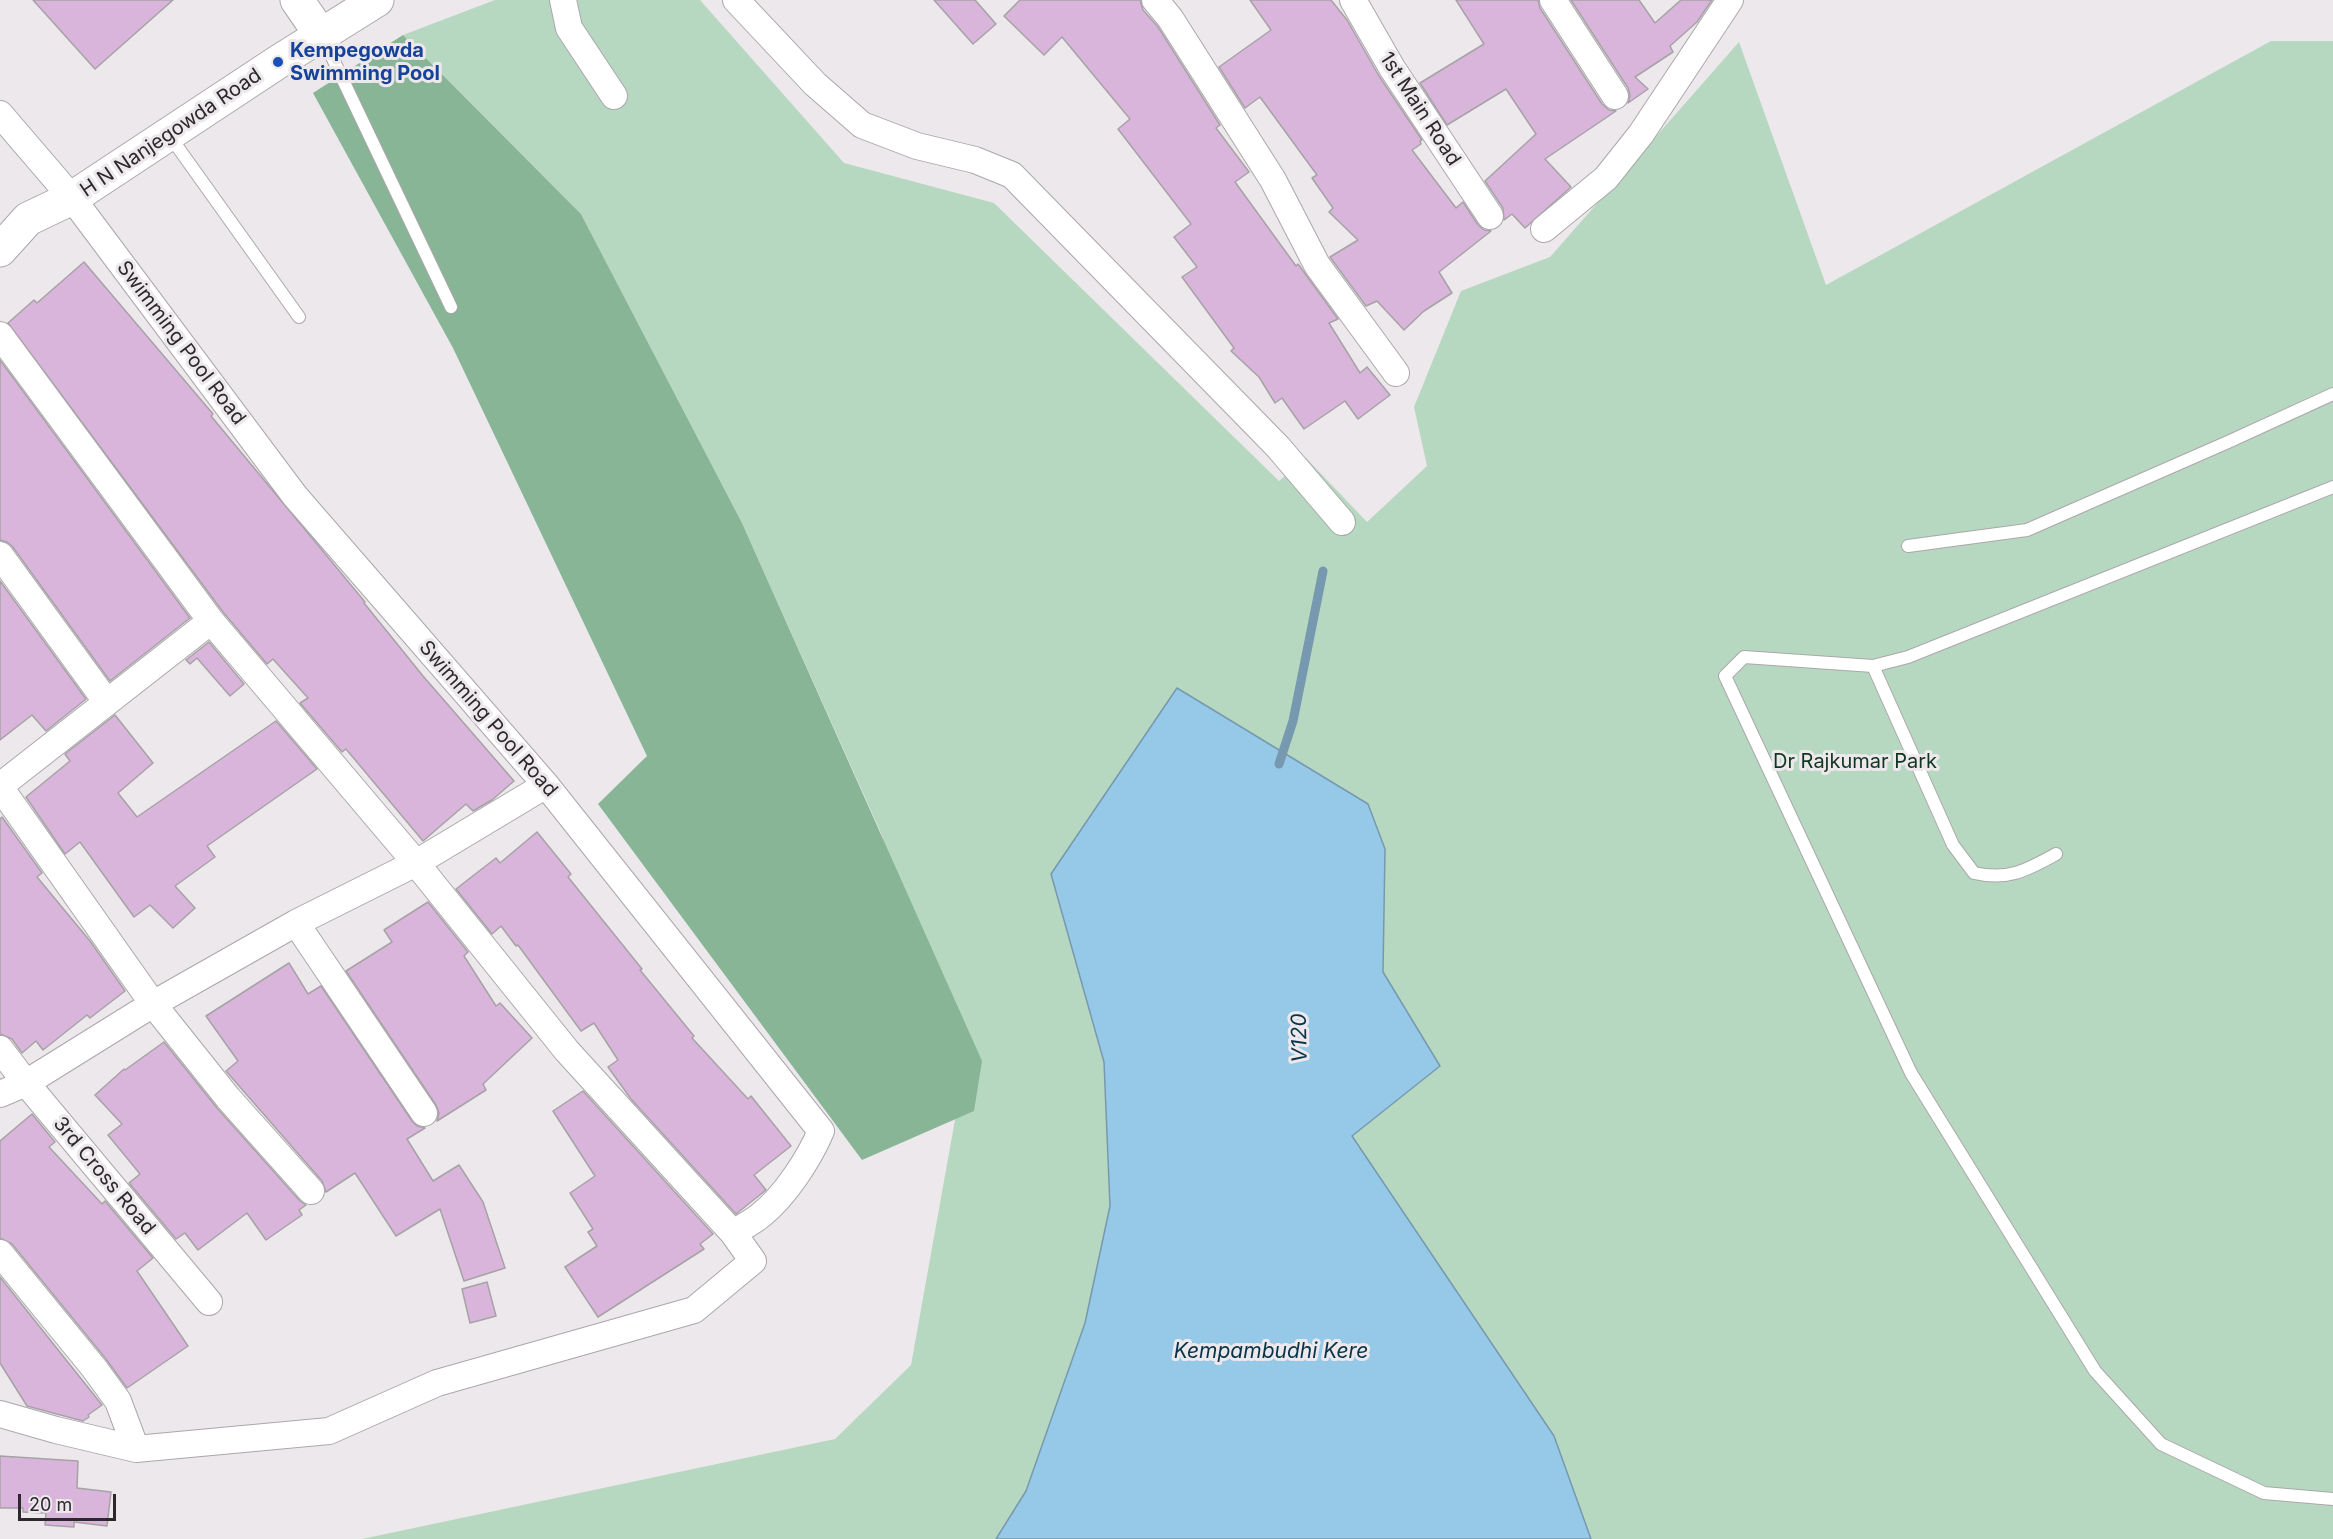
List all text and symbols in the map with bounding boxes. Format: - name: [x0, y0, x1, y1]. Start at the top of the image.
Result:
- place label: Kempegowda Swimming Pool: [290, 39, 440, 86]
- street label: 1st Main Road: [1374, 48, 1466, 170]
- marker: Kempegowda Swimming Pool: [271, 55, 285, 69]
- street label: H N Nanjegowda Road: [76, 63, 266, 203]
- street label: Swimming Pool Road: [112, 256, 250, 430]
- street label: Swimming Pool Road: [414, 636, 562, 802]
- park label: Dr Rajkumar Park: [1773, 750, 1937, 774]
- water label: V120: [1287, 1013, 1313, 1063]
- street label: 3rd Cross Road: [48, 1112, 160, 1240]
- water label: Kempambudhi Kere: [1174, 1339, 1368, 1365]
- scale bar: [21, 1482, 118, 1520]
- text: 20 m: [29, 1494, 72, 1515]

